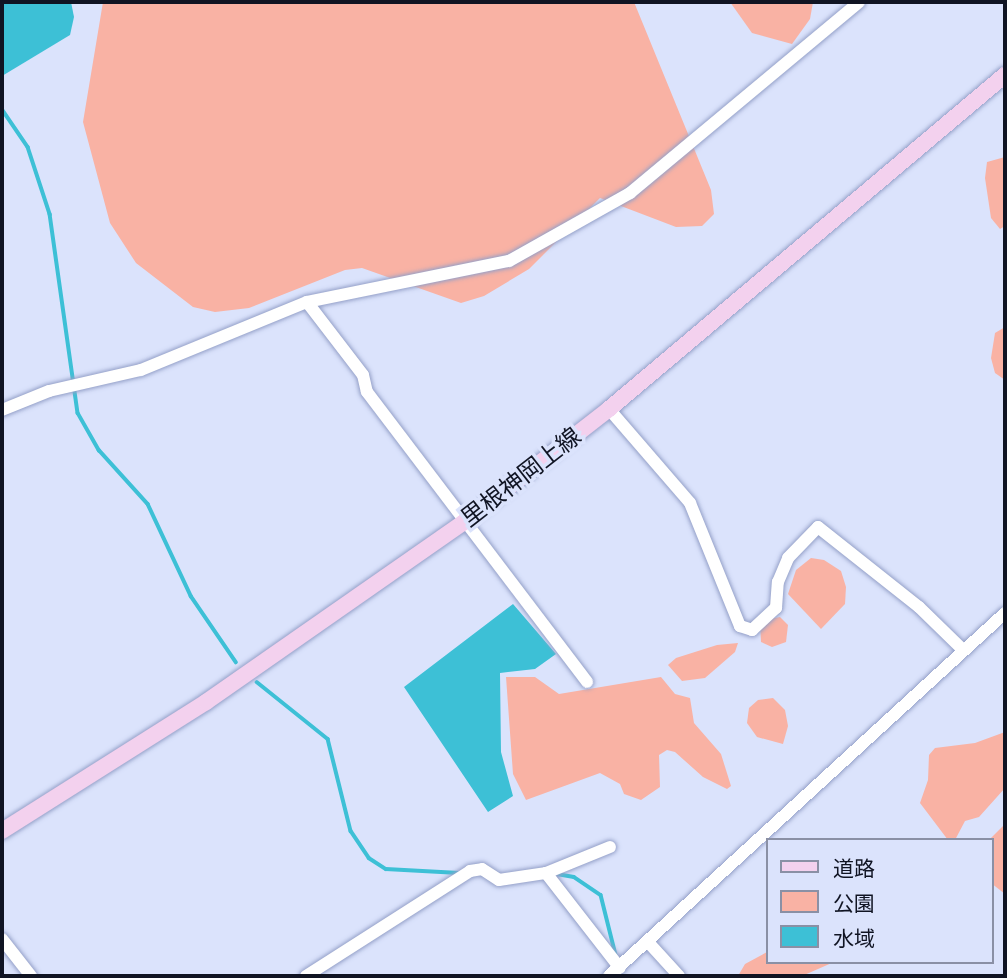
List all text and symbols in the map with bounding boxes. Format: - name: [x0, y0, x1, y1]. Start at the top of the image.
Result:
- street label: 里根神岡上線: [455, 421, 587, 533]
- legend: [766, 838, 993, 964]
- text: 道路: [833, 854, 875, 882]
- text: 公園: [833, 889, 875, 917]
- text: 水域: [833, 924, 875, 952]

